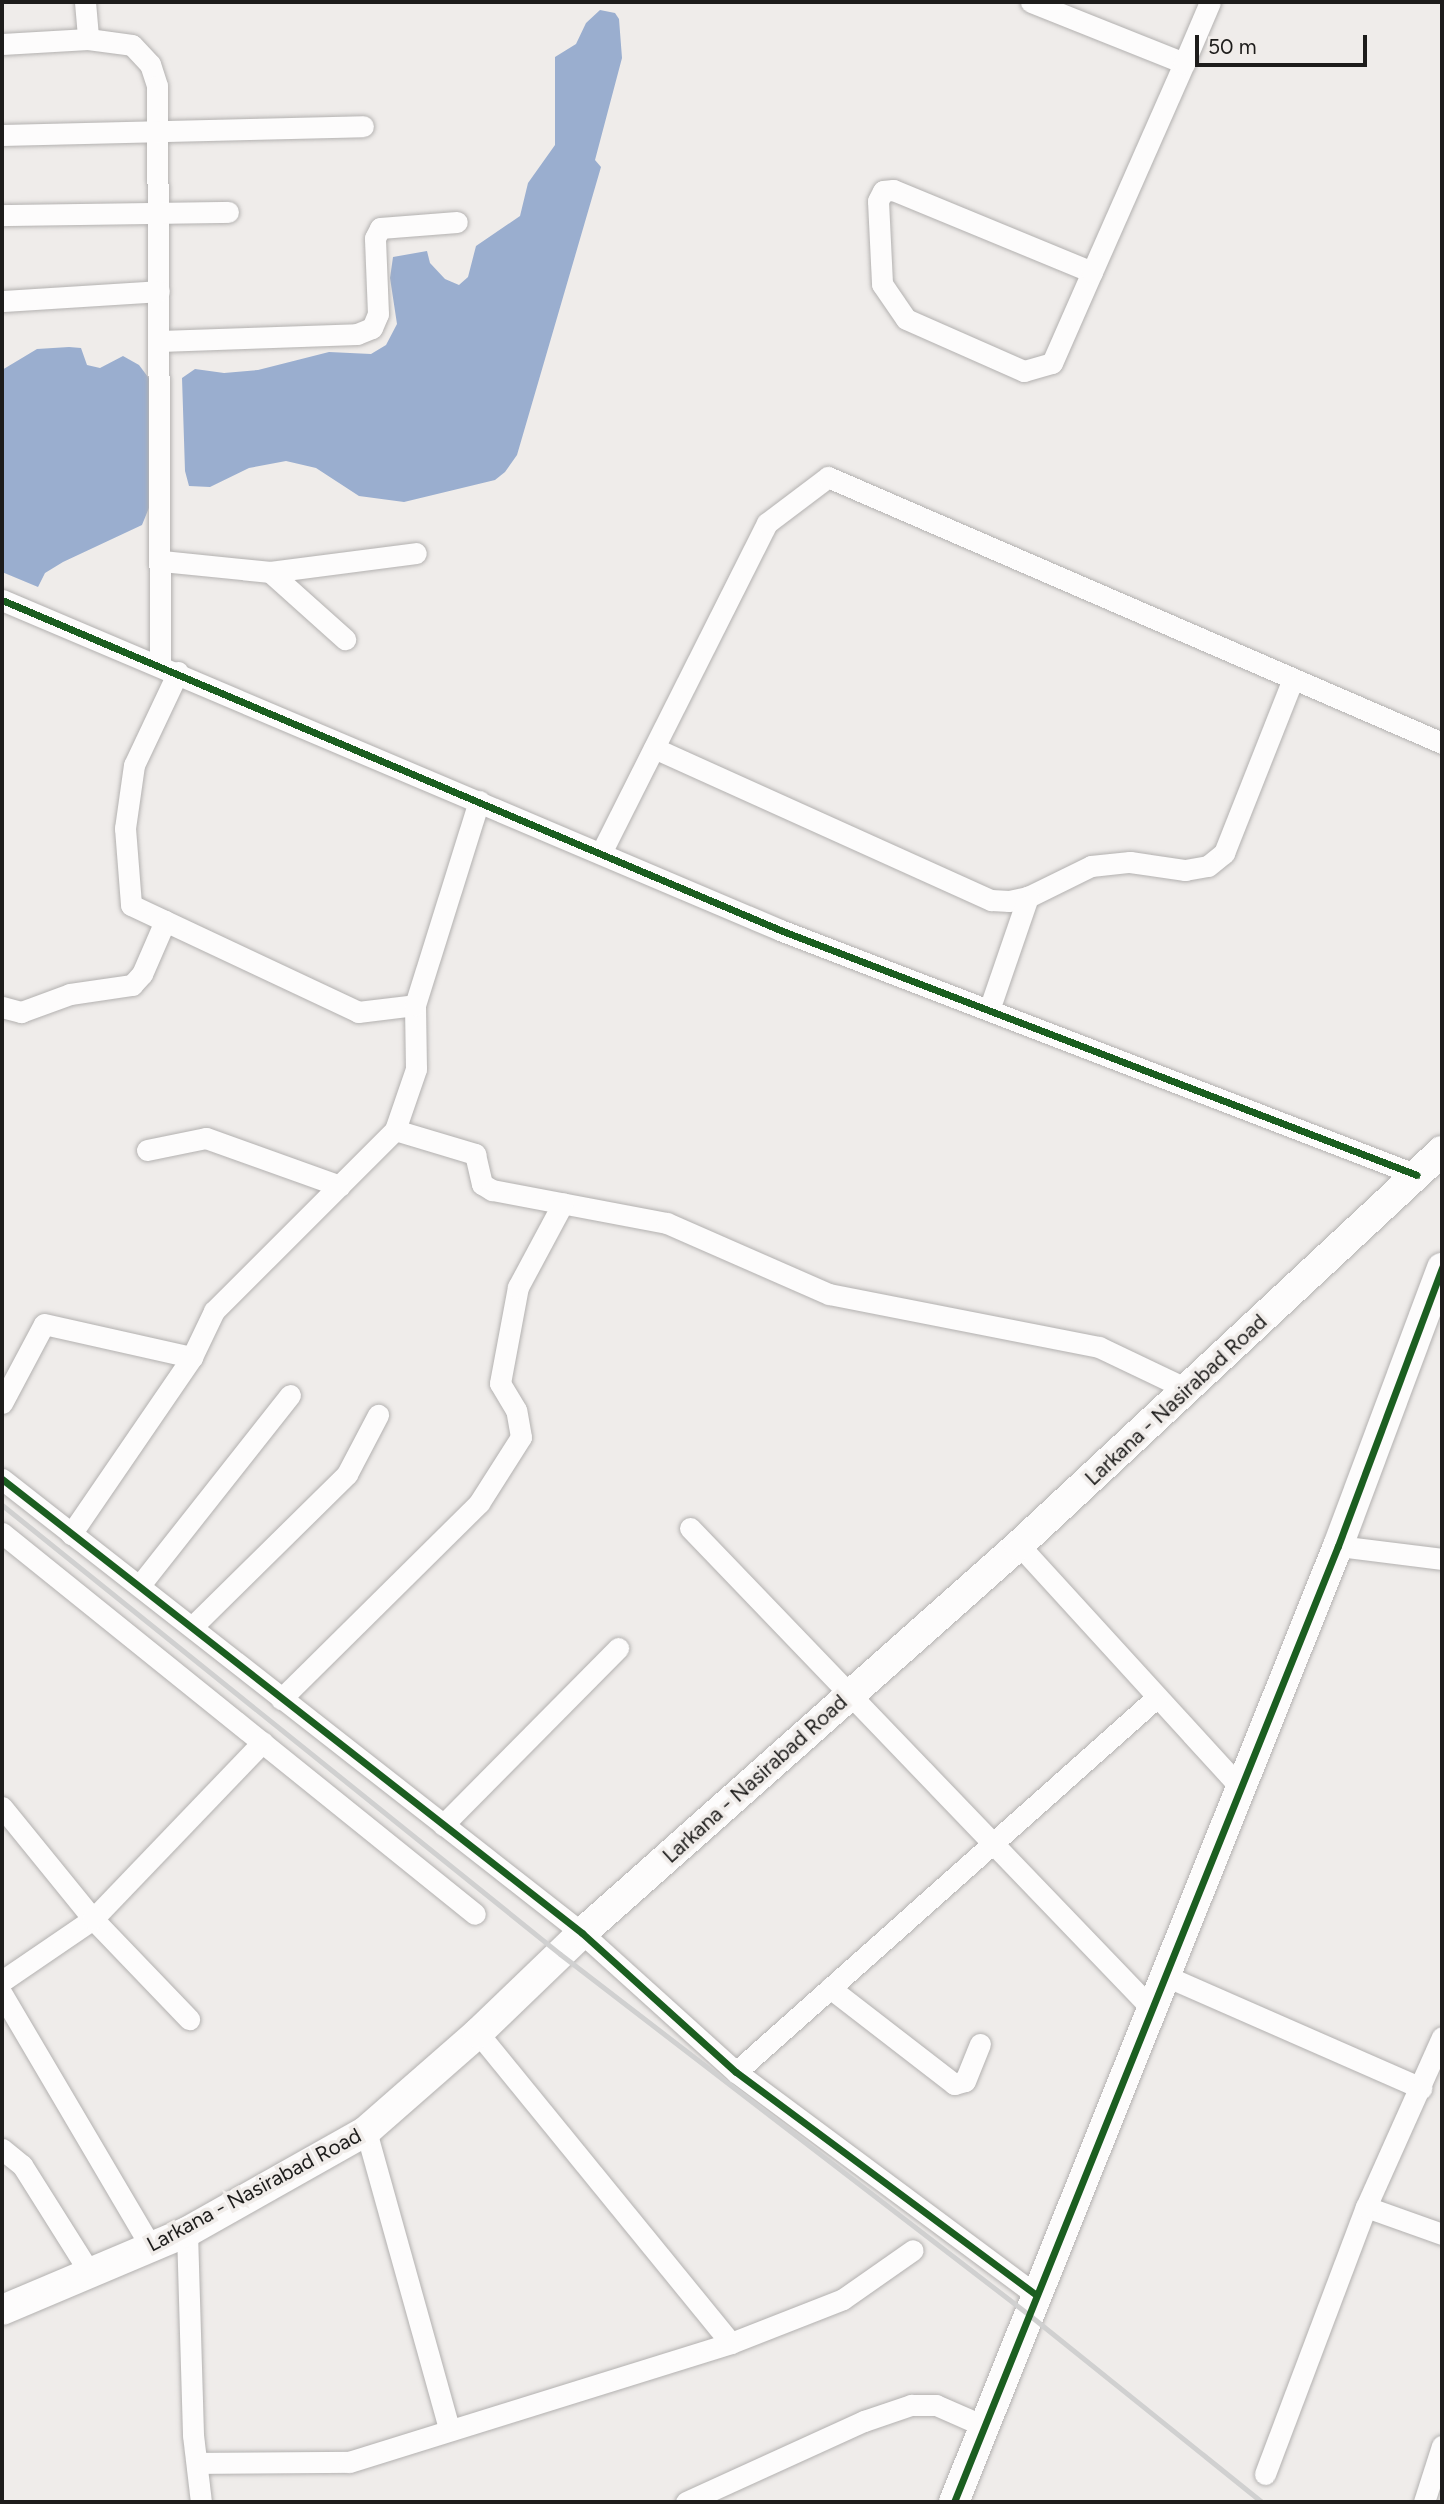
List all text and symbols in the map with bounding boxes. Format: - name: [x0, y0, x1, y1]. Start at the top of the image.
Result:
- scale bar: [1199, 21, 1370, 65]
- text: 50 m: [1208, 34, 1257, 59]
- street label: Larkana - Nasirabad Road: [1080, 1309, 1272, 1491]
- street label: Larkana - Nasirabad Road: [658, 1690, 852, 1868]
- street label: Larkana - Nasirabad Road: [142, 2123, 366, 2257]

